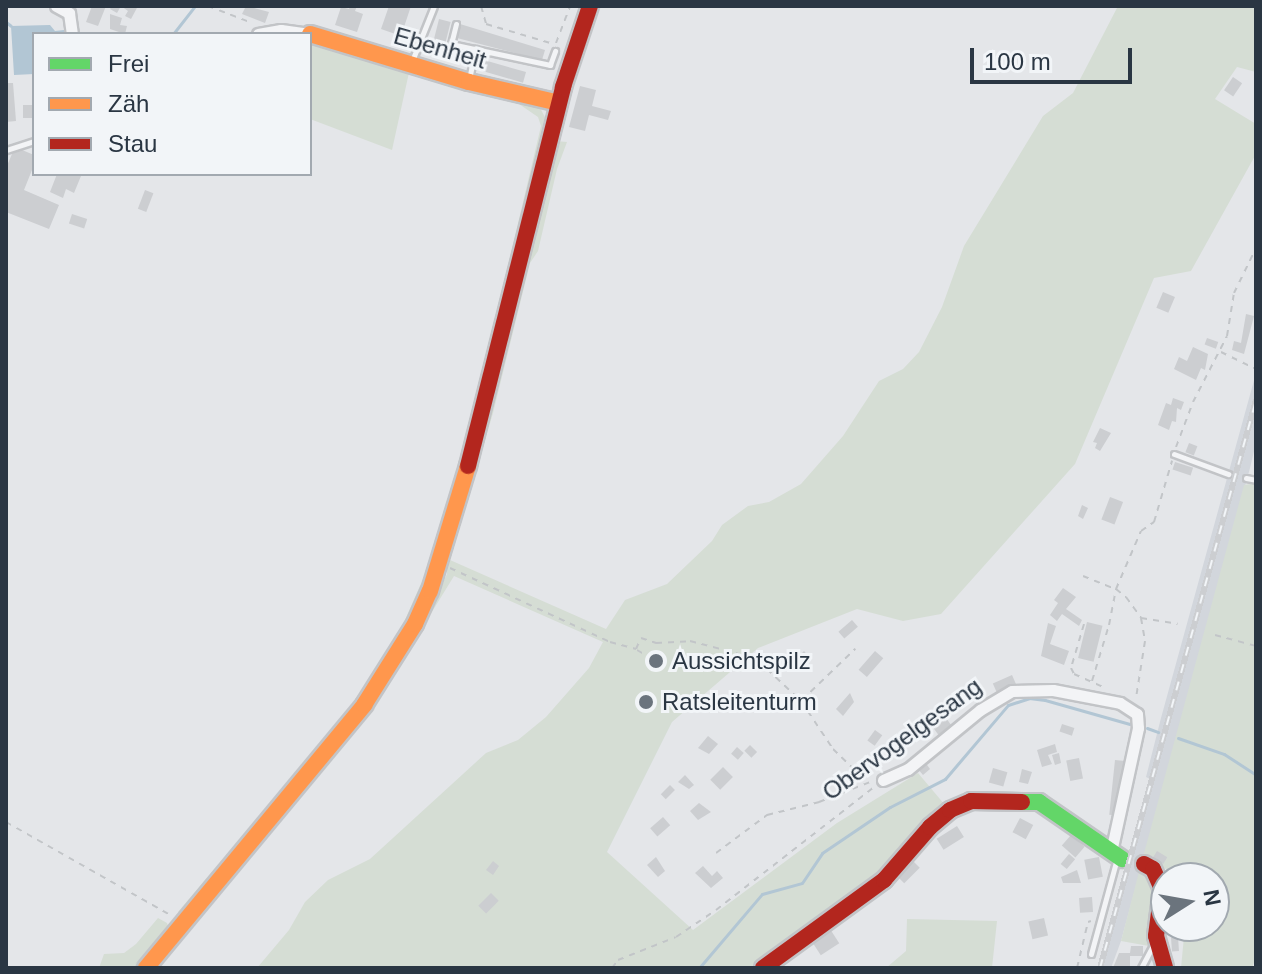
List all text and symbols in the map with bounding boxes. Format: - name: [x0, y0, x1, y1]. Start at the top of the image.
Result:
- street label: Ebenheit: [390, 21, 490, 75]
- legend: [32, 32, 312, 176]
- scale bar: [974, 32, 1136, 82]
- text: 100 m: [984, 48, 1051, 75]
- text: Frei: [108, 50, 149, 77]
- text: Zäh: [108, 90, 149, 117]
- text: Stau: [108, 130, 157, 157]
- place label: Aussichtspilz: [672, 647, 811, 675]
- marker: Aussichtspilz: [647, 652, 665, 670]
- street label: Obervogelgesang: [817, 672, 987, 806]
- place label: Ratsleitenturm: [662, 688, 817, 716]
- marker: Ratsleitenturm: [637, 693, 655, 711]
- north arrow: [1150, 862, 1230, 942]
- text: N: [1198, 888, 1226, 908]

